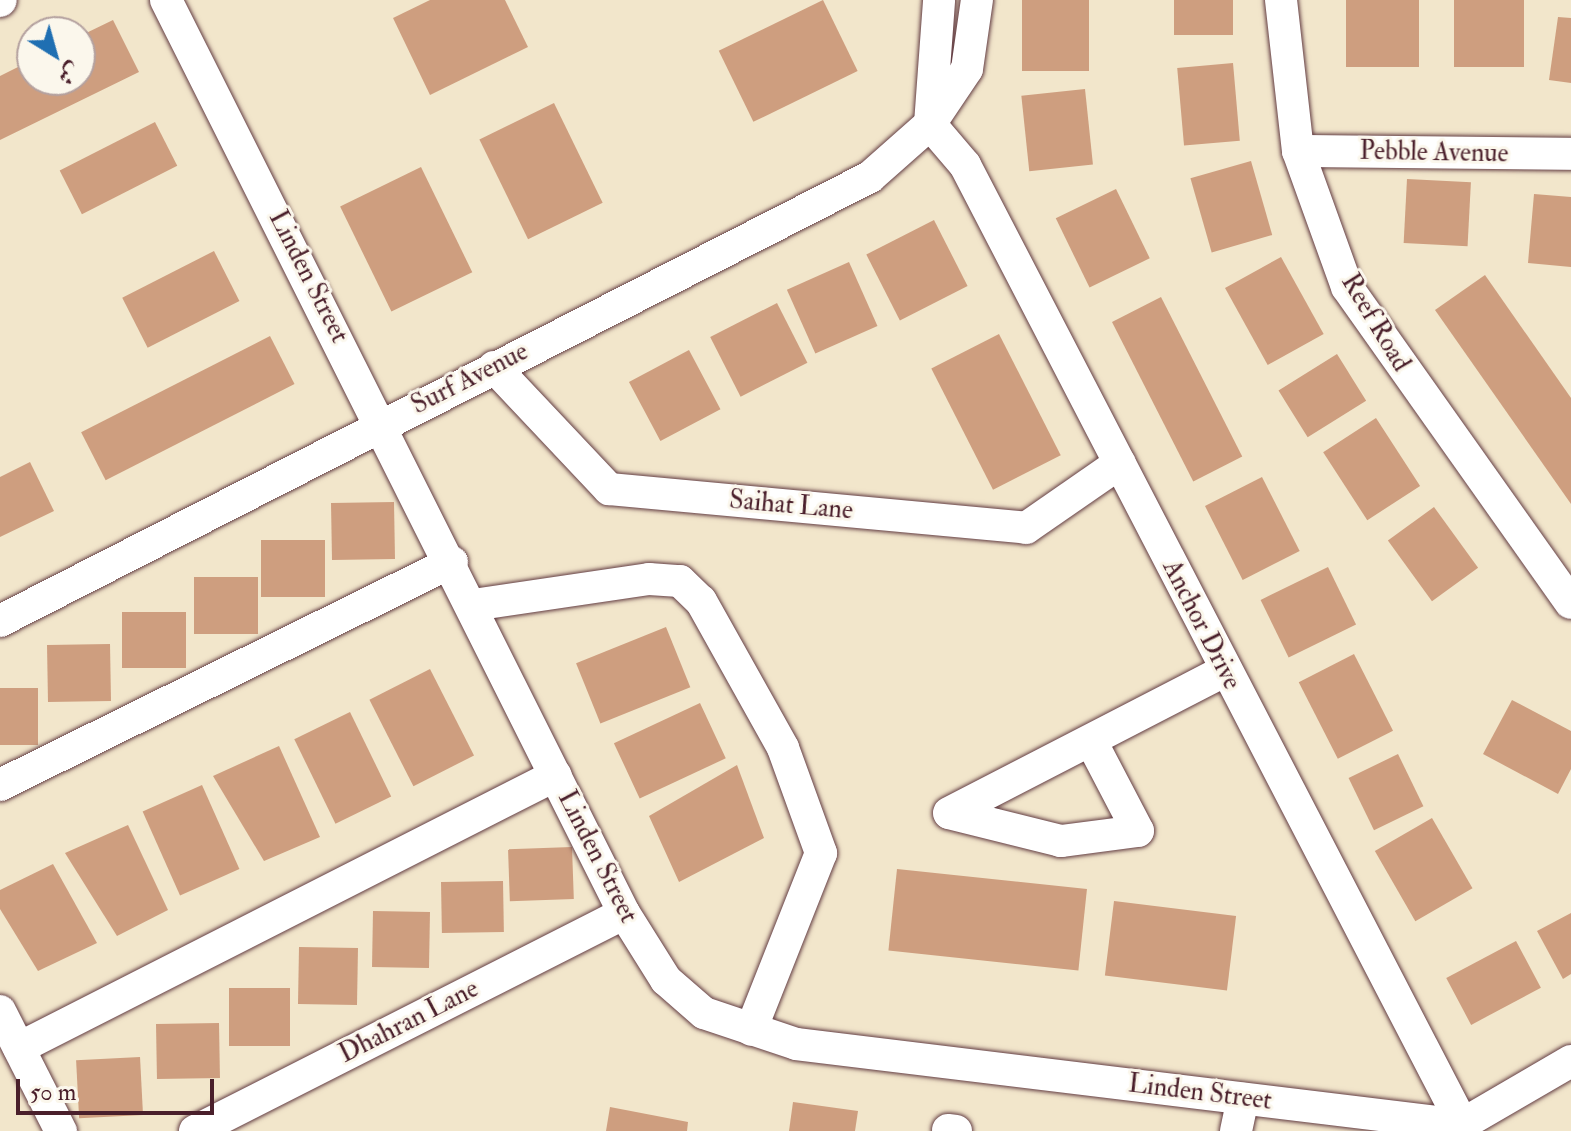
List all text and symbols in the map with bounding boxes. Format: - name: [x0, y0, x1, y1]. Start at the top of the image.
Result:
- north arrow: [16, 16, 96, 96]
- text: ش: [52, 56, 86, 91]
- street label: Pebble Avenue: [1359, 136, 1509, 170]
- street label: Linden Street: [261, 206, 355, 348]
- street label: Reef Road: [1334, 269, 1416, 377]
- street label: Surf Avenue: [406, 336, 534, 422]
- street label: Saihat Lane: [728, 485, 854, 527]
- street label: Anchor Drive: [1155, 555, 1247, 695]
- street label: Linden Street: [550, 786, 644, 928]
- street label: Dhahran Lane: [334, 974, 484, 1070]
- scale bar: [20, 1063, 218, 1113]
- street label: Linden Street: [1126, 1069, 1274, 1117]
- text: 50 m: [30, 1077, 76, 1108]

